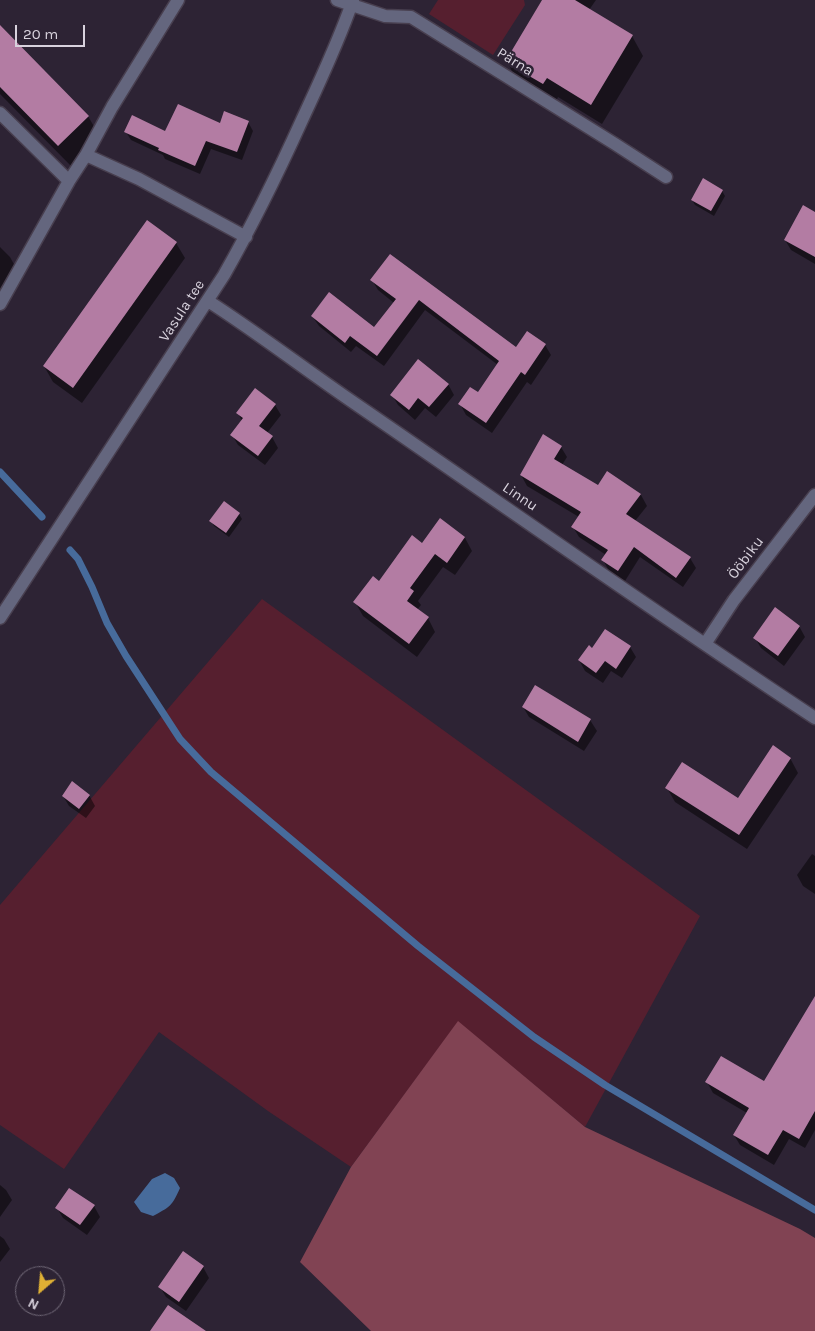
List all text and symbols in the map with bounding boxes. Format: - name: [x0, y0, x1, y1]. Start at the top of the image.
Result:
- scale bar: [18, 15, 88, 47]
- text: 20 m: [23, 25, 58, 43]
- street label: Pärna: [494, 44, 536, 80]
- street label: Vasula tee: [155, 277, 209, 345]
- street label: Linnu: [499, 479, 541, 515]
- street label: Ööbiku: [724, 533, 768, 583]
- north arrow: [15, 1266, 65, 1316]
- text: N: [25, 1294, 42, 1314]

